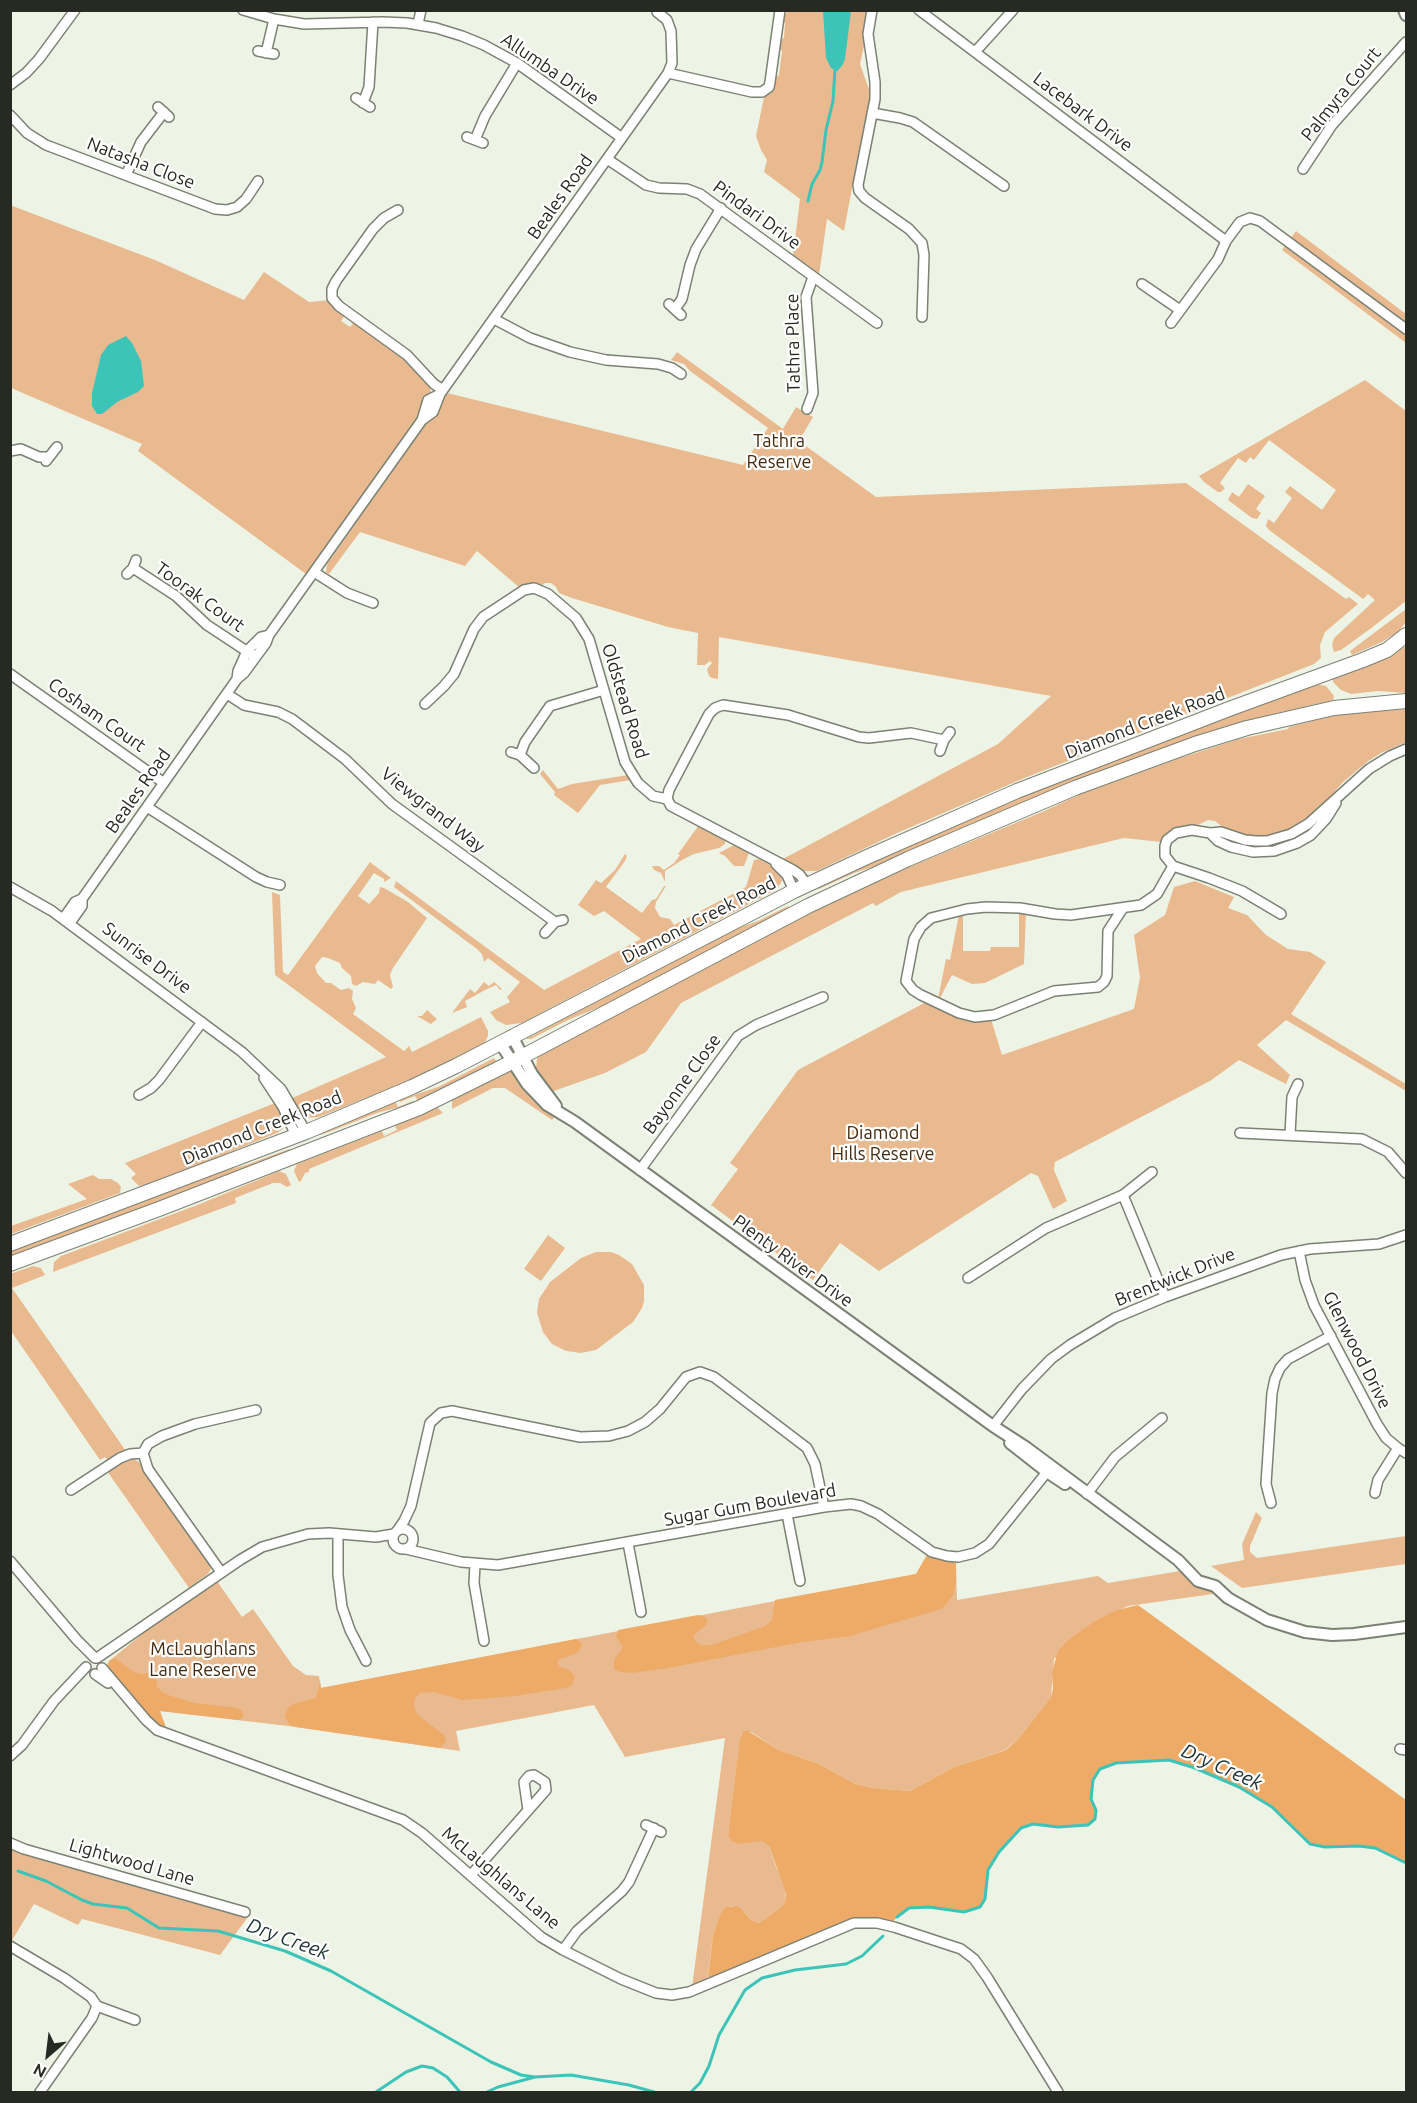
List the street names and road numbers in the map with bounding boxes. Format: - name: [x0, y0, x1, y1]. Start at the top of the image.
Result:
- street label: Allumba Drive: [497, 28, 603, 110]
- street label: Palmyra Court: [1297, 43, 1385, 145]
- street label: Lacebark Drive: [1029, 68, 1137, 156]
- street label: Natasha Close: [84, 133, 198, 193]
- street label: Beales Road: [523, 150, 597, 244]
- street label: Pindari Drive: [709, 176, 805, 254]
- street label: Tathra Place: [781, 293, 805, 393]
- street label: Toorak Court: [151, 557, 249, 637]
- street label: Oldstead Road: [597, 641, 653, 761]
- street label: Cosham Court: [44, 673, 150, 757]
- street label: Diamond Creek Road: [1062, 683, 1228, 763]
- street label: Beales Road: [101, 744, 175, 838]
- street label: Viewgrand Way: [377, 763, 489, 857]
- street label: Diamond Creek Road: [618, 872, 780, 968]
- street label: Sunrise Drive: [98, 918, 196, 998]
- street label: Bayonne Close: [638, 1030, 726, 1138]
- street label: Diamond Creek Road: [179, 1086, 345, 1170]
- street label: Plenty River Drive: [729, 1210, 857, 1312]
- street label: Brentwick Drive: [1112, 1243, 1238, 1311]
- street label: Glenwood Drive: [1318, 1288, 1396, 1412]
- street label: Sugar Gum Boulevard: [662, 1479, 838, 1531]
- street label: McLaughlans Lane: [437, 1822, 565, 1934]
- street label: Lightwood Lane: [67, 1834, 197, 1890]

